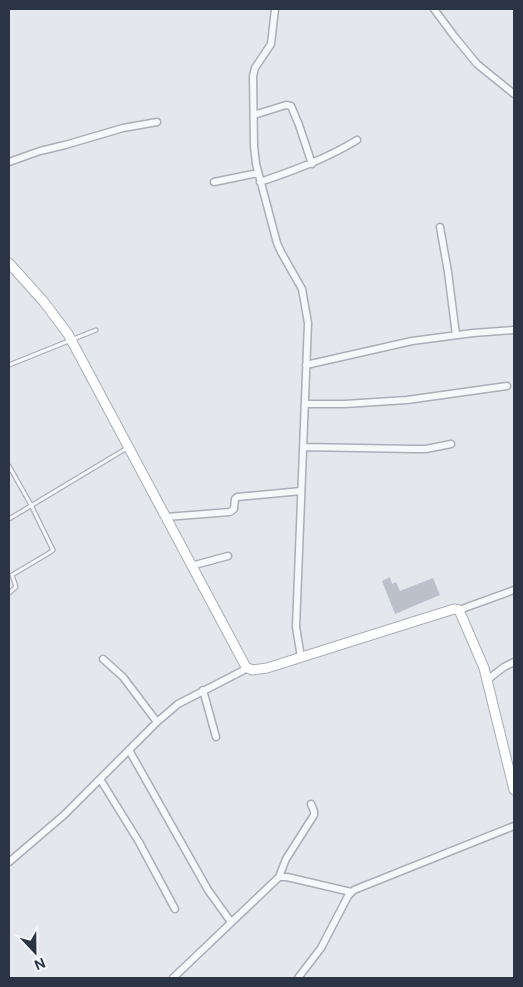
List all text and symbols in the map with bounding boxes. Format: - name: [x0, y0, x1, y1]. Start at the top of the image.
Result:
- north arrow: [10, 927, 60, 977]
- text: N: [32, 954, 48, 974]

